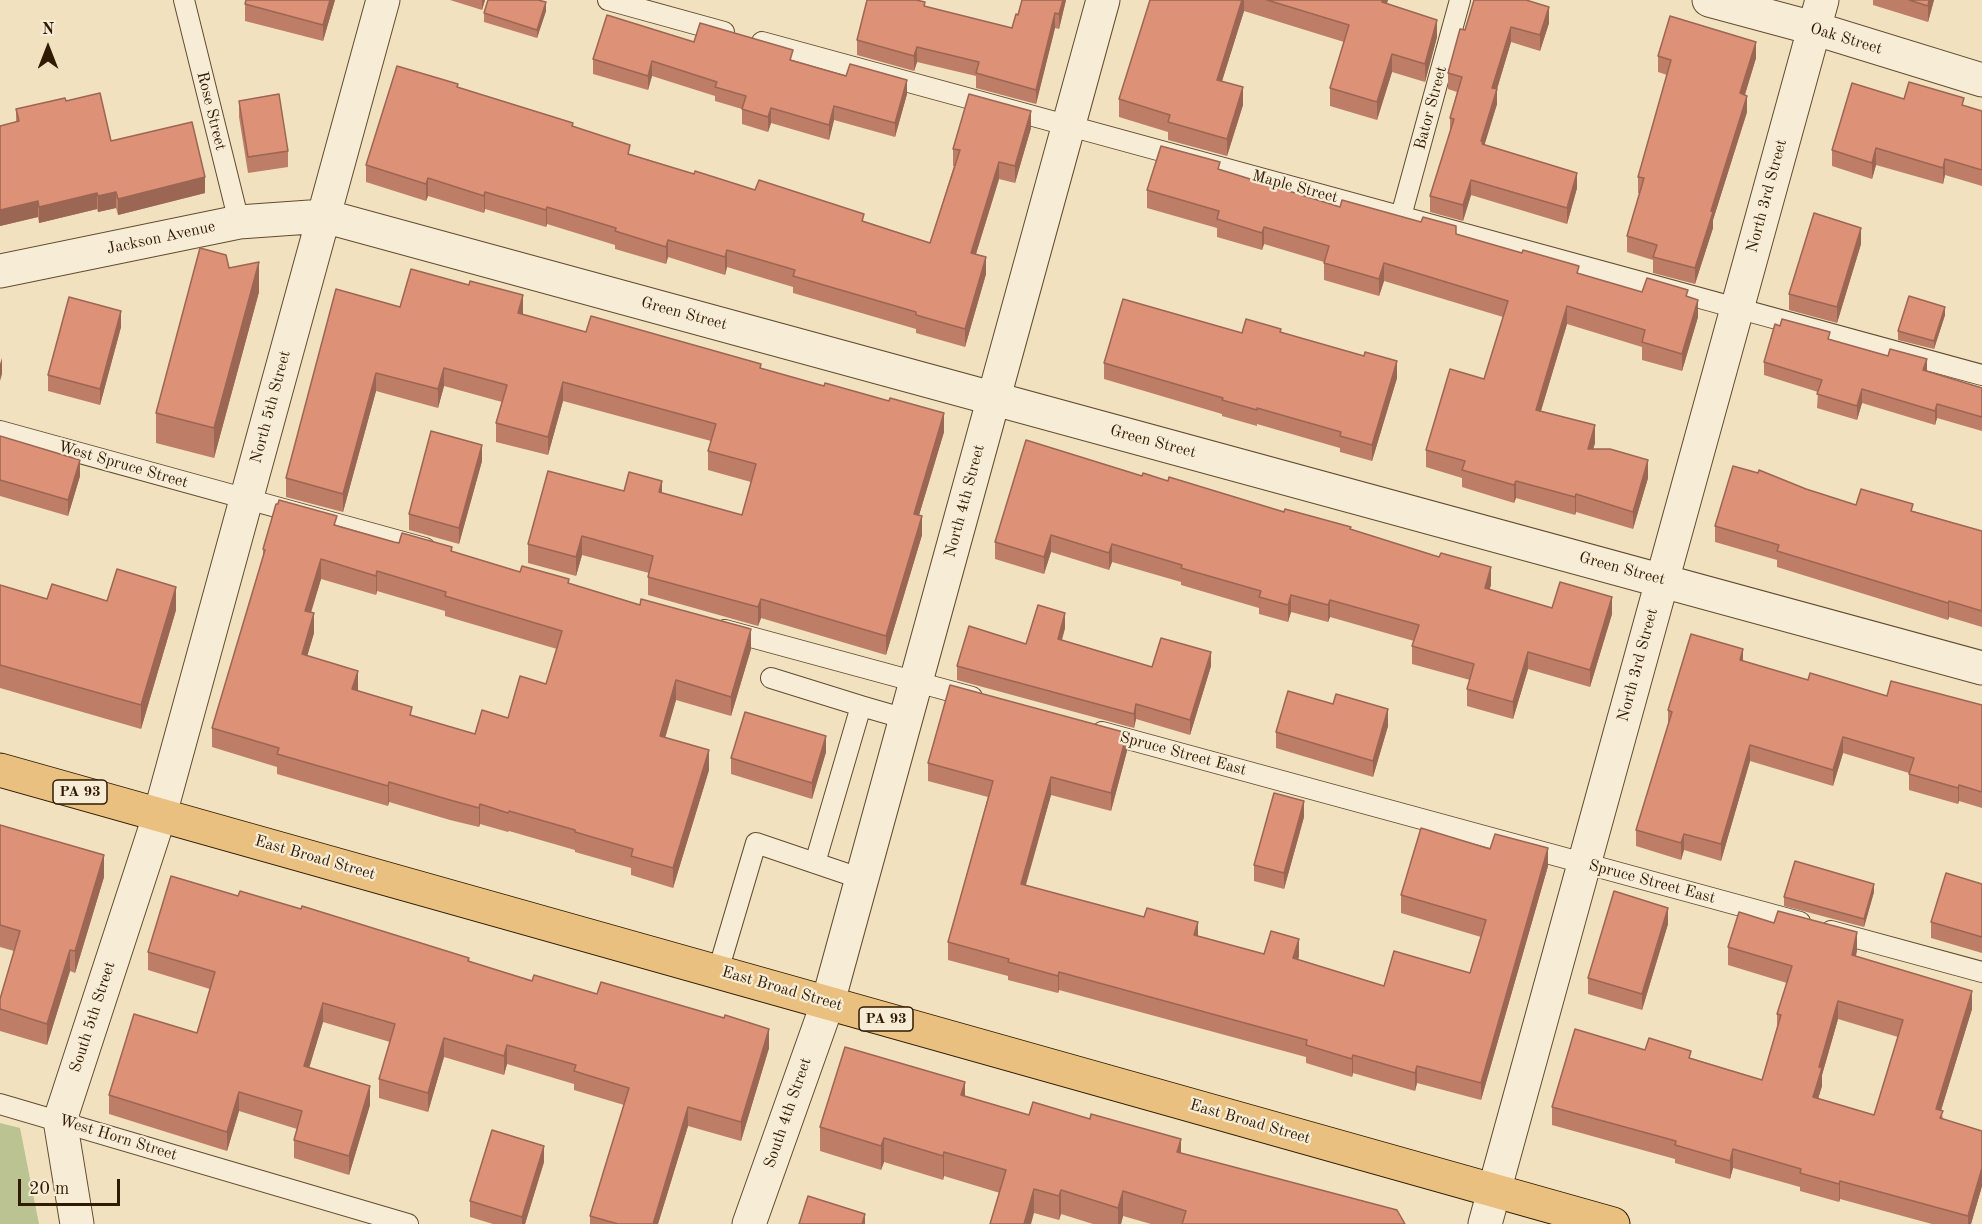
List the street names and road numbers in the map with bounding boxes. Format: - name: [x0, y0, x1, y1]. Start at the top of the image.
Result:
- street label: Oak Street: [1808, 19, 1884, 59]
- street label: Bator Street: [1411, 64, 1451, 152]
- street label: Rose Street: [192, 70, 230, 152]
- street label: North 3rd Street: [1743, 137, 1791, 255]
- street label: Maple Street: [1250, 166, 1340, 208]
- street label: Jackson Avenue: [105, 217, 217, 259]
- street label: Green Street: [639, 293, 729, 335]
- street label: North 5th Street: [247, 348, 295, 466]
- street label: Green Street: [1108, 421, 1198, 463]
- street label: West Spruce Street: [56, 437, 190, 493]
- street label: North 4th Street: [941, 442, 989, 560]
- street label: Green Street: [1577, 548, 1667, 590]
- street label: North 3rd Street: [1614, 606, 1662, 724]
- street label: Spruce Street East: [1117, 728, 1249, 780]
- road number: PA 93: [53, 780, 107, 804]
- street label: East Broad Street: [252, 832, 378, 884]
- street label: Spruce Street East: [1586, 856, 1718, 908]
- street label: South 5th Street: [66, 959, 120, 1075]
- street label: East Broad Street: [719, 963, 845, 1015]
- road number: PA 93: [859, 1007, 913, 1031]
- street label: South 4th Street: [760, 1055, 816, 1171]
- street label: East Broad Street: [1187, 1096, 1313, 1148]
- street label: West Horn Street: [57, 1111, 179, 1165]

